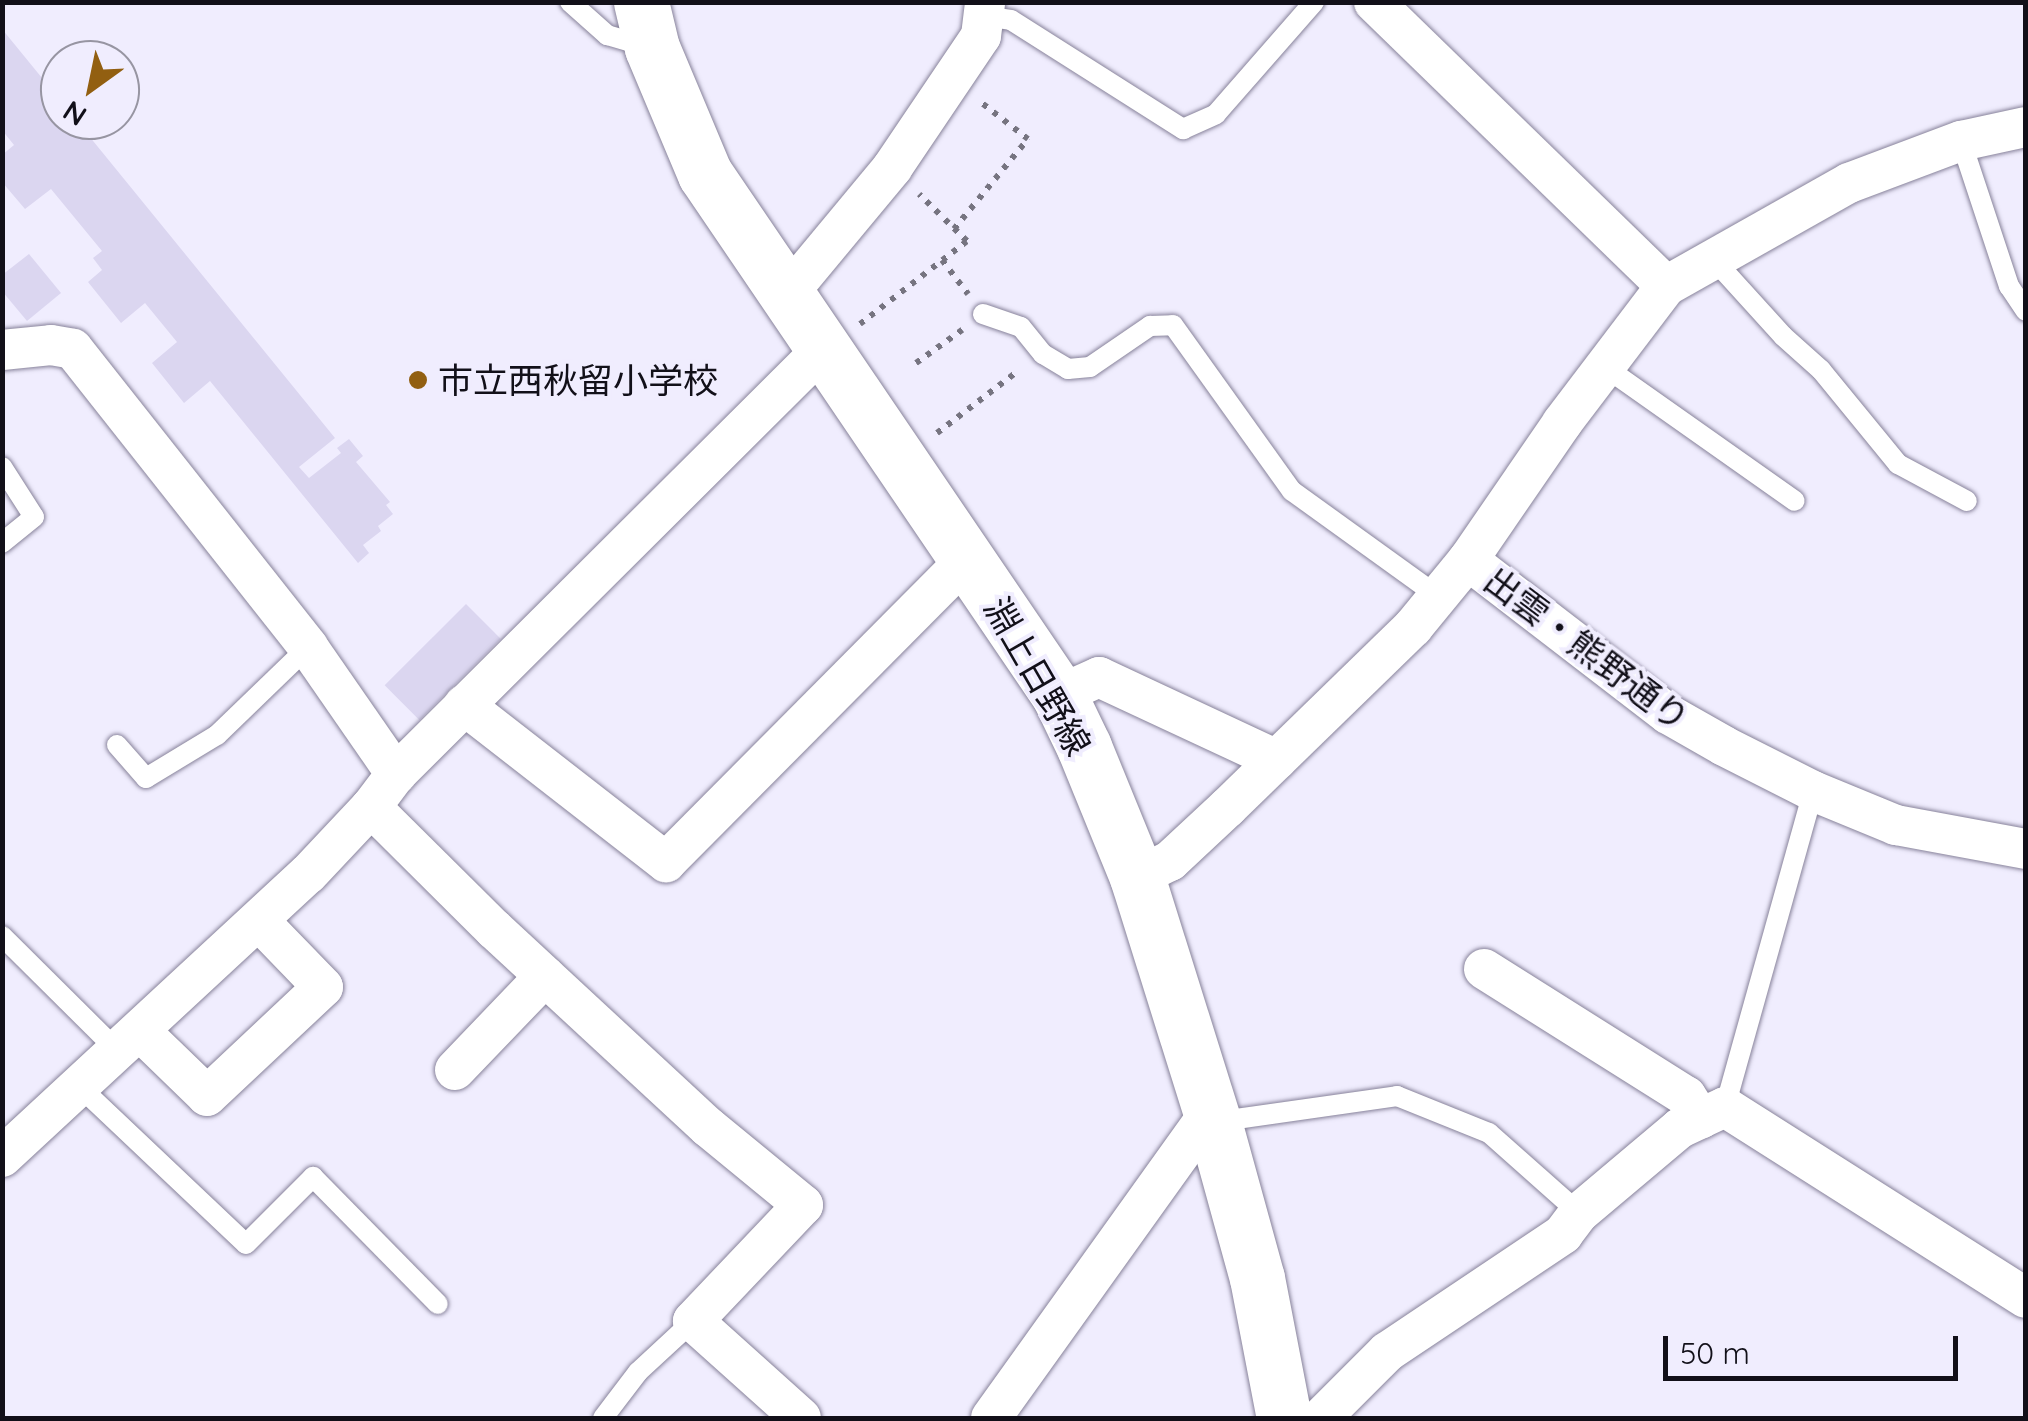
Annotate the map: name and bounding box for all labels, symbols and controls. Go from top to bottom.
north arrow [40,40,140,140]
text: N [56,94,93,134]
place label: 市立西秋留小学校 [438,359,718,401]
marker: 市立西秋留小学校 [407,369,429,391]
street label: 出雲・熊野通り [1477,559,1697,739]
street label: 淵上日野線 [976,590,1100,762]
scale bar [1668,1316,1963,1378]
text: 50 m [1680,1334,1750,1372]

